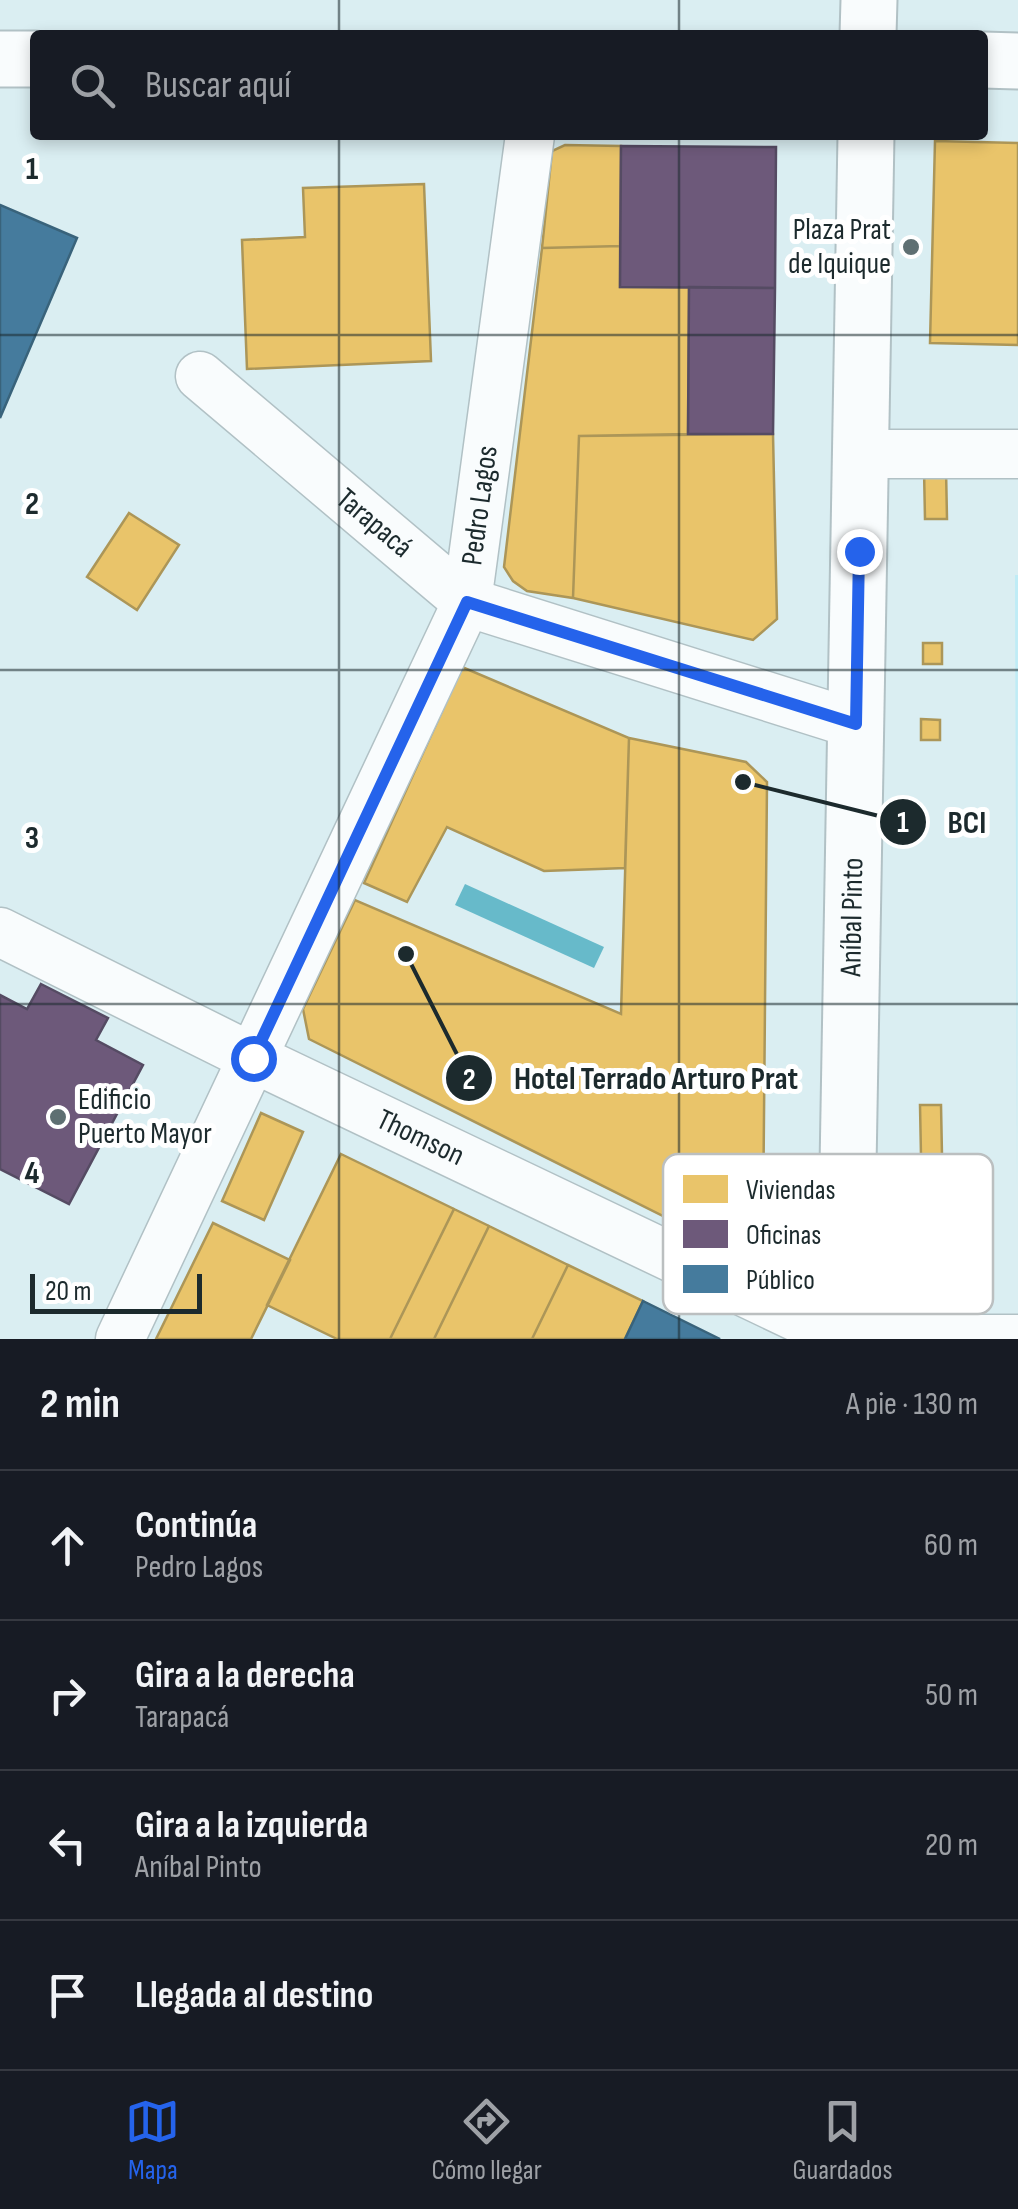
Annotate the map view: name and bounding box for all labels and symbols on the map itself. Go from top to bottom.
text: 1 [26,150,39,189]
place label: Plaza Prat de Iquique [788,212,891,282]
marker: Plaza Prat de Iquique [900,236,922,258]
street label: Pedro Lagos [454,443,506,568]
street label: Tarapacá [329,481,419,566]
text: 2 [25,485,39,524]
route end [837,529,883,575]
callout: BCI [878,791,1007,853]
text: BCI [948,804,986,843]
text: 1 [897,805,909,841]
text: 3 [25,819,39,858]
street label: Aníbal Pinto [833,857,871,978]
route start [231,1036,277,1082]
callout: Hotel Terrado Arturo Prat [444,1047,818,1109]
text: Hotel Terrado Arturo Prat [514,1060,798,1099]
text: 2 [462,1062,476,1098]
place label: Edificio Puerto Mayor [78,1082,212,1152]
street label: Thomson [371,1102,470,1174]
marker: Edificio Puerto Mayor [47,1106,69,1128]
text: 4 [25,1154,40,1193]
legend [663,1154,993,1314]
text: Viviendas [746,1174,836,1207]
text: Oficinas [746,1219,821,1252]
text: Público [746,1264,815,1297]
scale bar [30,1269,202,1314]

